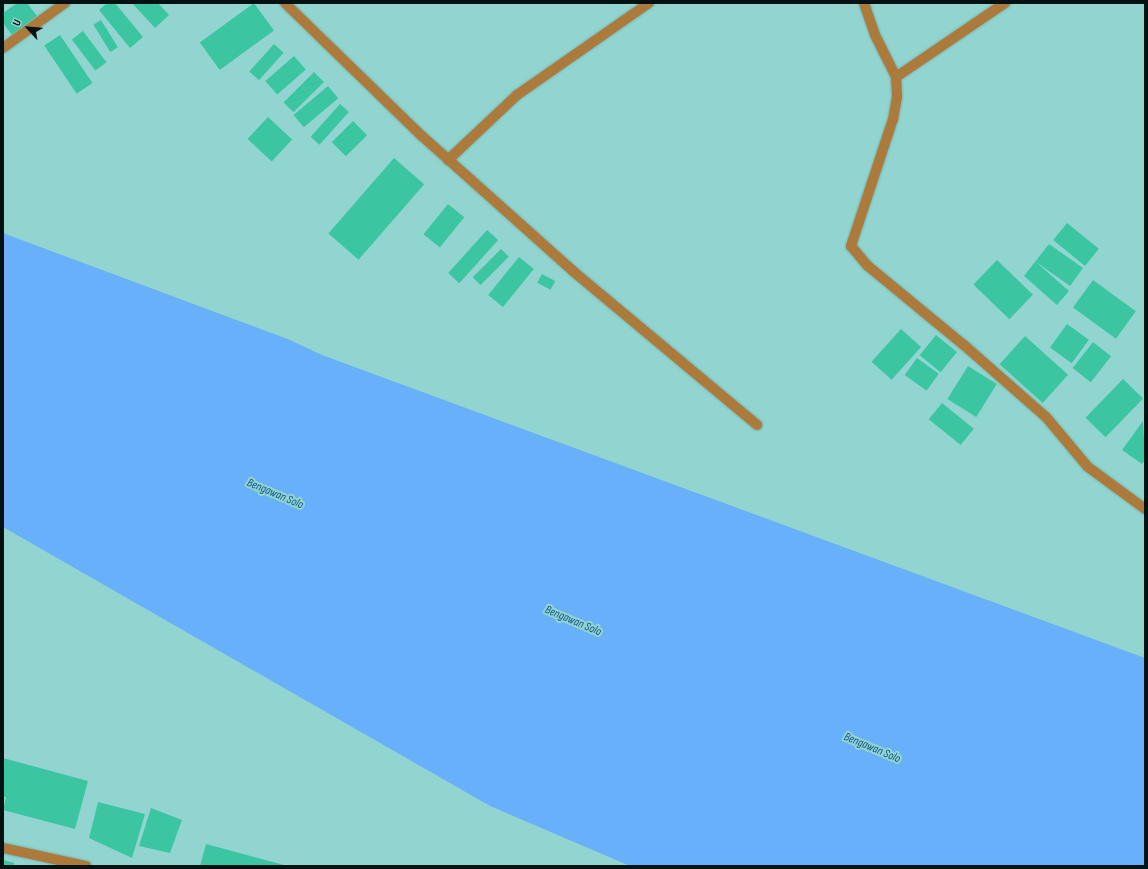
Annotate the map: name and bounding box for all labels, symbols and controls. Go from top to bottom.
north arrow [8,8,48,48]
text: U [10,17,24,28]
water label: Bengawan Solo [245,476,305,512]
water label: Bengawan Solo [543,603,603,639]
water label: Bengawan Solo [842,730,902,766]

